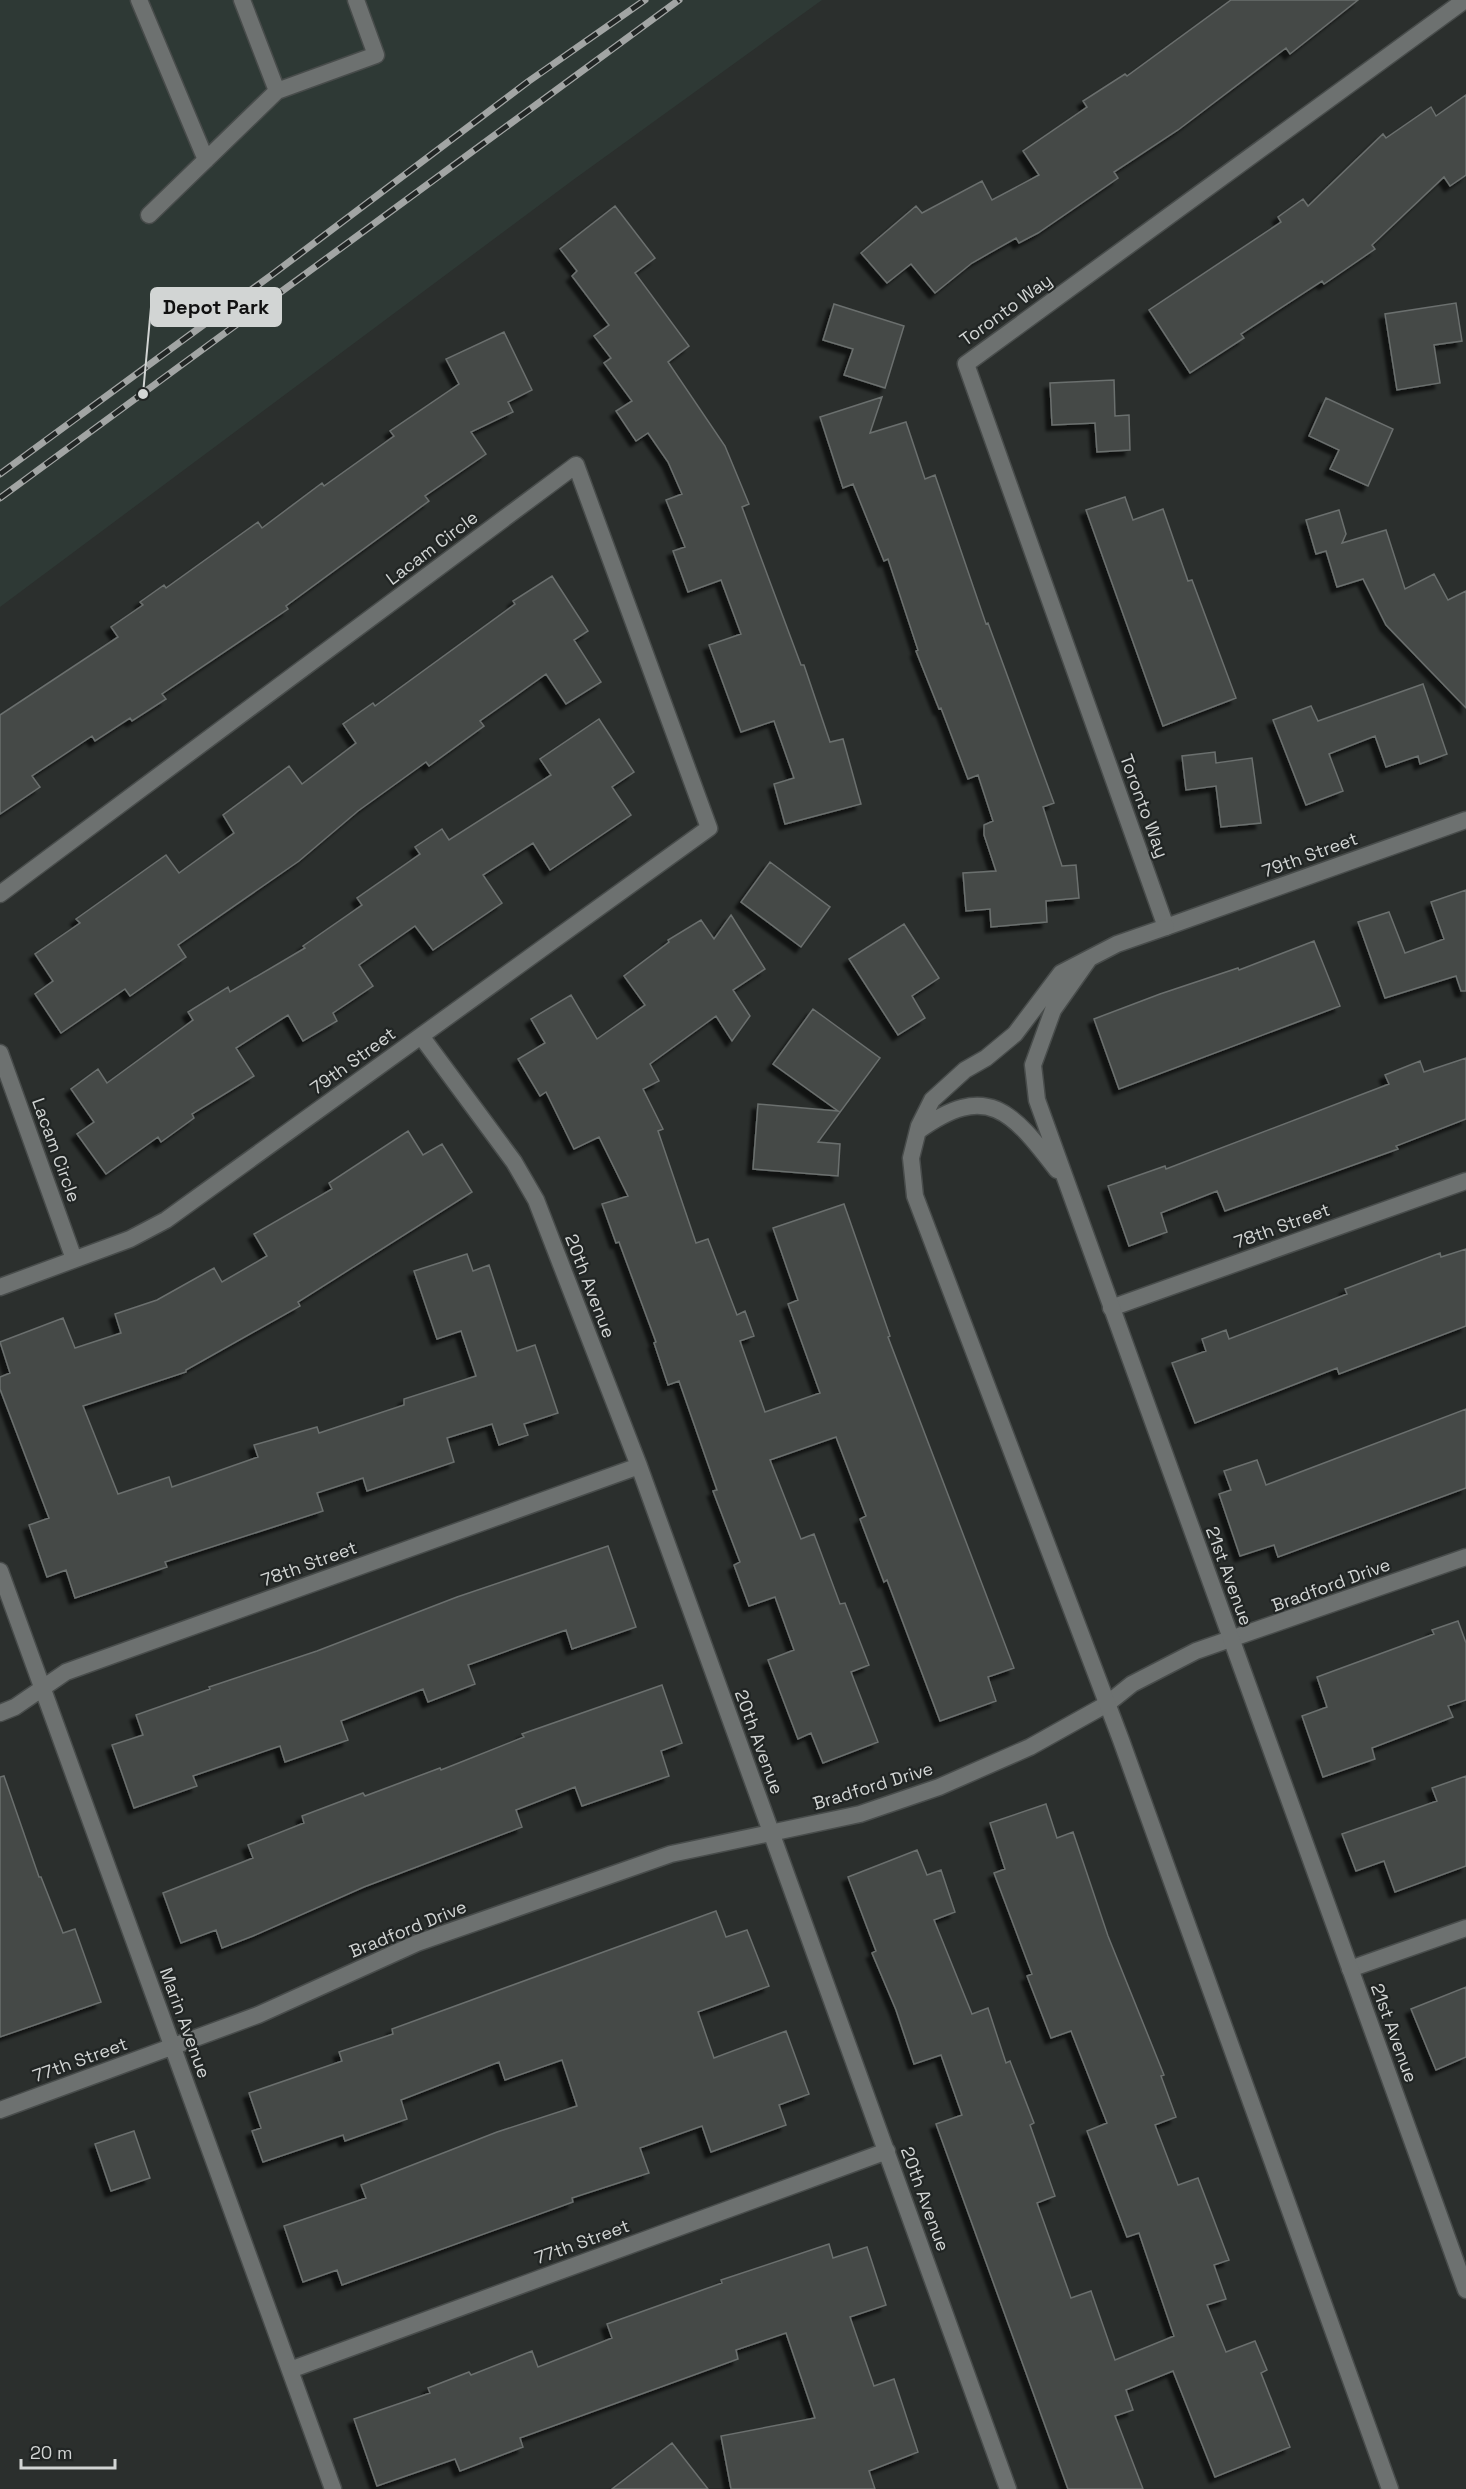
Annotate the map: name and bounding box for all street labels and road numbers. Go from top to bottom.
street label: Toronto Way [955,268,1056,351]
street label: Lacam Circle [381,505,482,590]
street label: Toronto Way [1115,751,1174,861]
street label: 79th Street [1259,827,1361,882]
street label: 79th Street [305,1022,400,1099]
street label: Lacam Circle [27,1094,86,1205]
street label: 78th Street [1231,1198,1333,1253]
street label: 20th Avenue [560,1231,621,1341]
street label: 21st Avenue [1201,1523,1258,1629]
street label: 78th Street [258,1536,360,1591]
street label: Bradford Drive [1268,1552,1393,1617]
street label: 20th Avenue [730,1686,789,1797]
street label: Bradford Drive [810,1756,936,1815]
street label: Bradford Drive [346,1895,470,1963]
street label: Marin Avenue [155,1964,216,2081]
street label: 21st Avenue [1366,1980,1423,2086]
street label: 77th Street [29,2032,130,2087]
street label: 20th Avenue [896,2143,955,2254]
street label: 77th Street [531,2214,632,2269]

